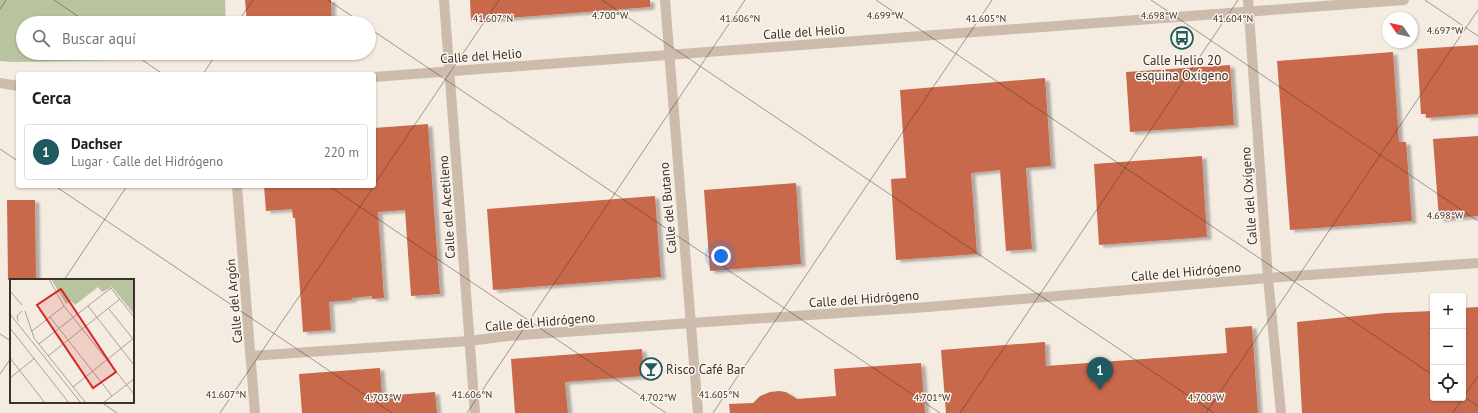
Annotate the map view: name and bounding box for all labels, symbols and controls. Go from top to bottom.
text: 4.700°W [592,9,629,22]
text: 4.699°W [867,9,904,22]
text: 4.698°W [1141,9,1178,22]
text: 41.607°N [473,12,513,25]
text: 41.606°N [720,12,760,25]
text: 41.605°N [966,12,1006,25]
text: 41.604°N [1213,12,1253,25]
north arrow [1382,12,1418,48]
search box [16,16,376,60]
street label: Calle del Helio [763,21,845,43]
text: 4.697°W [1427,24,1464,37]
bus stop icon: Calle Helio 20 esquina Oxígeno [1169,25,1195,51]
icon: search [30,27,52,49]
text: Buscar aquí [62,29,136,48]
street label: Calle del Helio [440,45,522,67]
place label: Calle Helio 20 esquina Oxígeno [1136,52,1228,84]
text: Cerca [32,87,71,109]
text: Dachser [71,134,122,153]
text: 1 [42,144,50,161]
text: 220 m [324,144,359,161]
street label: Calle del Oxígeno [1237,146,1261,246]
text: Lugar · Calle del Hidrógeno [71,153,223,170]
street label: Calle del Acetileno [435,155,459,259]
street label: Calle del Butano [656,162,680,254]
text: 4.698°W [1427,209,1464,222]
your location [711,246,731,266]
street label: Calle del Argón [222,258,246,344]
street label: Calle del Hidrógeno [1130,259,1242,285]
inset map [10,279,134,403]
street label: Calle del Hidrógeno [808,287,920,311]
map controls [1430,293,1466,401]
button: + [1430,293,1466,329]
street label: Calle del Hidrógeno [484,309,596,335]
button: − [1430,329,1466,365]
bar icon: Risco Café Bar [638,356,664,382]
pin: 1 [1087,357,1113,390]
place label: Risco Café Bar [666,361,745,378]
button: locate [1430,365,1466,401]
text: 41.607°N [206,388,246,401]
text: 41.606°N [452,388,492,401]
text: 41.605°N [699,388,739,401]
text: 4.703°W [365,391,402,404]
text: 4.702°W [640,391,677,404]
text: 4.701°W [914,391,951,404]
text: 4.700°W [1188,391,1225,404]

